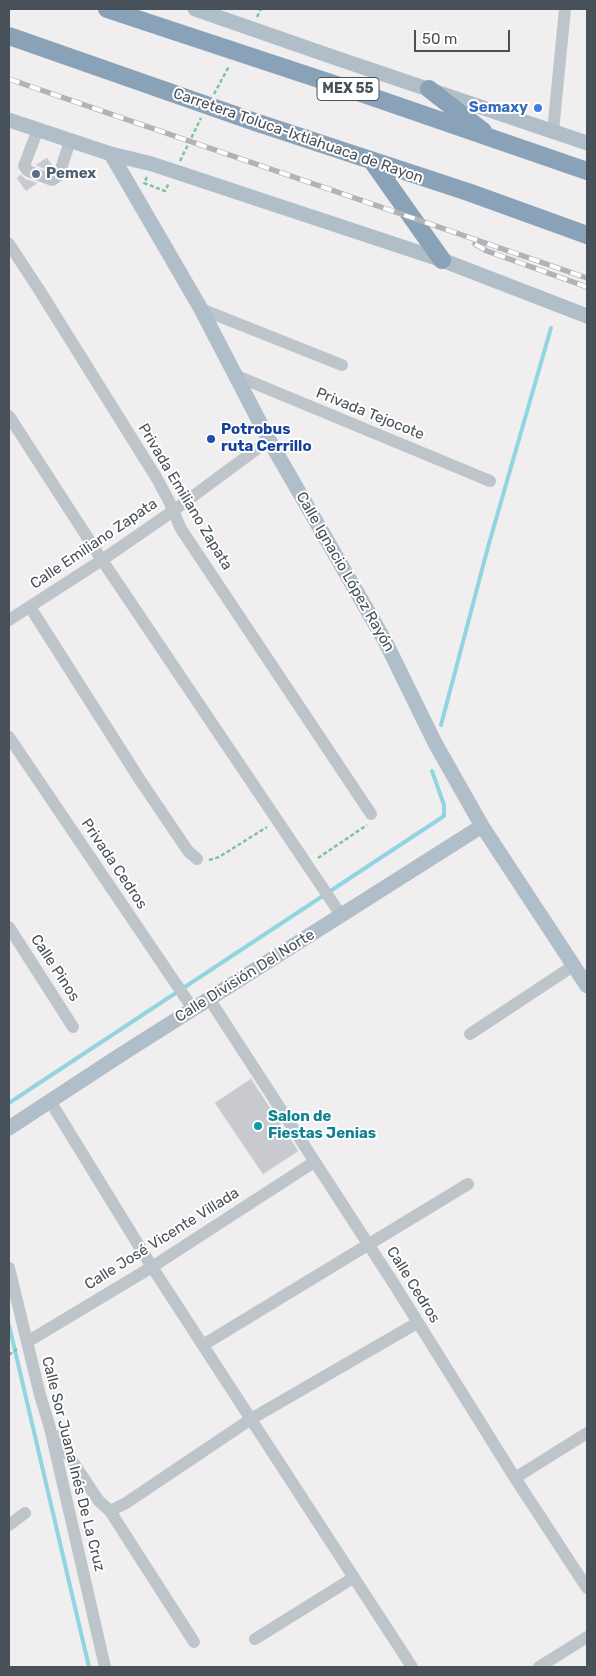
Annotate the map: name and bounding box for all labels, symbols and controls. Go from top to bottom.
scale bar [416,20,512,52]
text: 50 m [422,30,457,48]
road number: MEX 55 [317,78,379,100]
street label: Carretera Toluca-Ixtlahuaca de Rayon [171,85,425,187]
place label: Semaxy [469,99,528,117]
marker: Semaxy [532,102,544,114]
place label: Pemex [46,165,96,183]
marker: Pemex [30,168,42,180]
street label: Privada Tejocote [313,384,427,444]
street label: Privada Emiliano Zapata [134,420,236,574]
place label: Potrobus ruta Cerrillo [221,421,312,456]
marker: Potrobus ruta Cerrillo [205,433,217,445]
street label: Calle Ignacio López Rayón [292,489,398,655]
street label: Calle Emiliano Zapata [27,495,161,593]
street label: Privada Cedros [77,815,151,913]
street label: Calle División Del Norte [172,926,318,1026]
street label: Calle Pinos [27,931,83,1005]
place label: Salon de Fiestas Jenias [268,1108,376,1143]
marker: Salon de Fiestas Jenias [252,1120,264,1132]
street label: Calle José Vicente Villada [81,1184,243,1294]
street label: Calle Cedros [382,1243,444,1327]
street label: Calle Sor Juana Inés De La Cruz [38,1355,108,1573]

